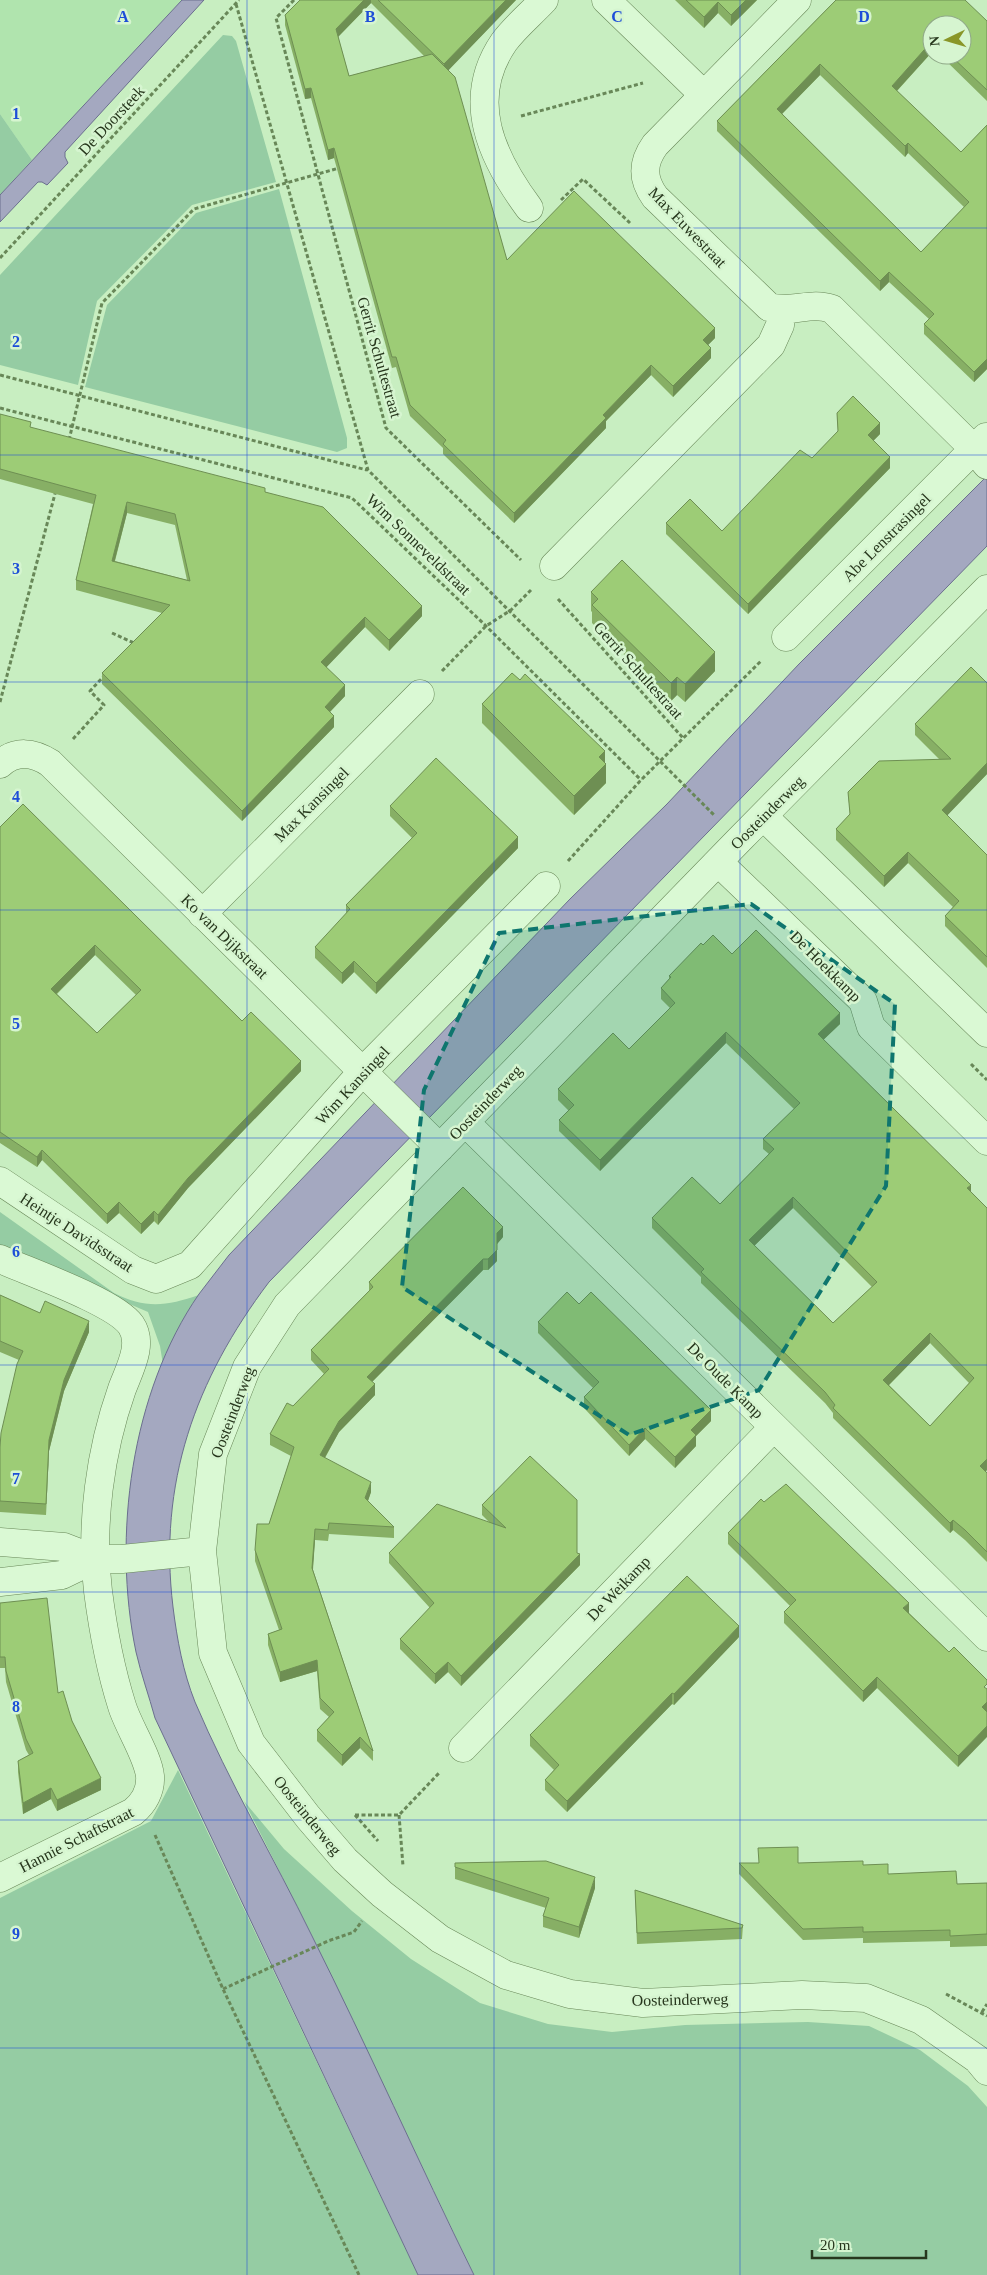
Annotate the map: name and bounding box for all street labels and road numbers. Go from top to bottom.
street label: De Doorsteek [75,82,148,158]
street label: Max Euwestraat [645,184,730,271]
street label: Gerrit Schultestraat [354,295,405,420]
street label: Wim Sonneveldstraat [363,490,474,599]
street label: Abe Lenstrasingel [839,490,935,585]
street label: Gerrit Schultestraat [591,618,687,723]
street label: Max Kansingel [271,763,353,846]
street label: Oosteinderweg [727,772,808,853]
street label: Ko van Dijkstraat [177,891,272,983]
street label: De Hoekkamp [786,928,864,1006]
street label: Wim Kansingel [312,1042,394,1128]
street label: Oosteinderweg [446,1062,526,1144]
street label: Heintje Davidsstraat [17,1190,137,1276]
street label: De Oude Kamp [683,1339,767,1423]
street label: Oosteinderweg [207,1364,259,1461]
street label: De Weikamp [583,1552,654,1625]
street label: Oosteinderweg [270,1772,345,1859]
street label: Hannie Schaftstraat [16,1803,137,1876]
street label: Oosteinderweg [631,1990,729,2010]

